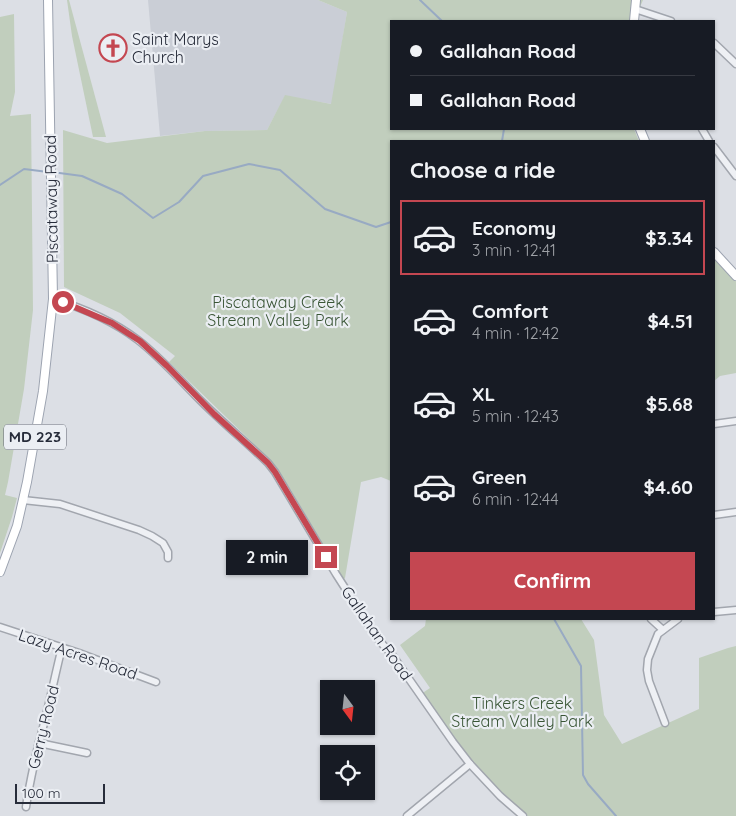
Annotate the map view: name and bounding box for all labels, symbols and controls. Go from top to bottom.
place label: Saint Marys Church [132,29,219,67]
church icon: Saint Marys Church [98,33,128,63]
text: Gallahan Road [440,39,576,63]
text: Gallahan Road [440,88,576,112]
street label: Piscataway Road [40,135,62,263]
text: Choose a ride [410,156,555,184]
icon: car [412,215,457,260]
text: Economy [472,216,556,240]
text: $3.34 [645,226,693,250]
text: 3 min · 12:41 [472,240,556,260]
route start [52,291,74,313]
park label: Piscataway Creek Stream Valley Park [207,292,349,330]
icon: car [412,298,457,343]
text: Comfort [472,299,549,323]
text: $4.51 [647,309,693,333]
text: 4 min · 12:42 [472,323,559,343]
icon: car [412,381,457,426]
text: XL [472,382,495,406]
text: $5.68 [646,392,693,416]
text: 5 min · 12:43 [472,406,559,426]
road number: MD 223 [4,424,66,450]
icon: car [412,464,457,509]
text: Green [472,465,527,489]
text: $4.60 [644,475,693,499]
text: 6 min · 12:44 [472,489,559,509]
callout: 2 min [226,540,308,574]
route end [315,546,337,568]
text: 2 min [246,547,288,567]
button: Confirm [410,552,695,610]
street label: Gallahan Road [337,582,417,684]
street label: Lazy Acres Road [16,624,140,684]
north arrow [320,680,375,735]
map controls [320,680,375,800]
street label: Gerry Road [23,683,63,771]
park label: Tinkers Creek Stream Valley Park [451,693,593,731]
button: locate [320,745,375,800]
scale bar [15,781,105,804]
text: 100 m [22,784,60,802]

